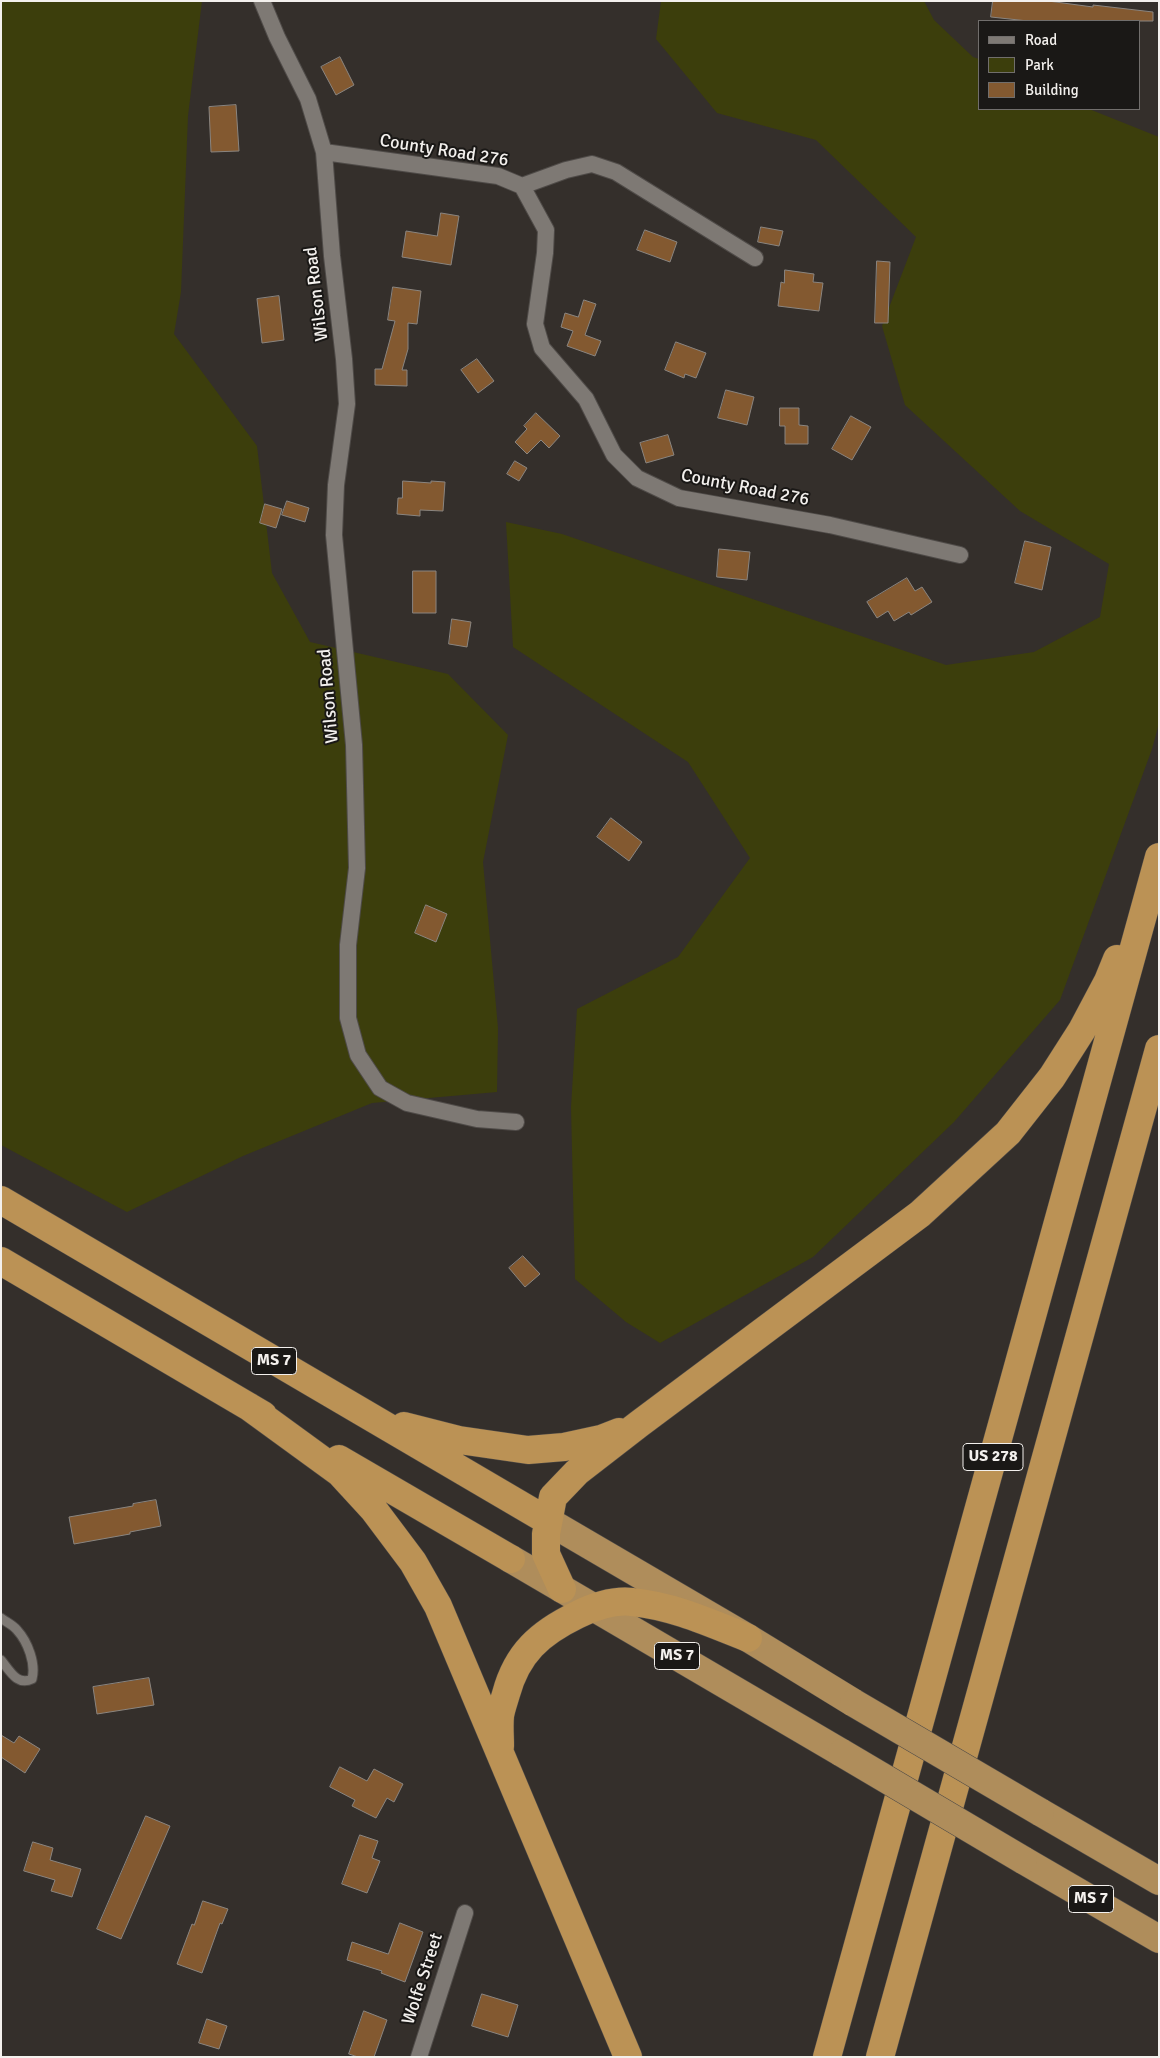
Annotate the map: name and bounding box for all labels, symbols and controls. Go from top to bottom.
legend [978,20,1140,110]
text: Road [1025,31,1057,49]
text: Park [1025,56,1054,74]
text: Building [1025,81,1079,99]
street label: County Road 276 [378,130,510,172]
street label: Wilson Road [300,246,334,342]
street label: County Road 276 [679,465,811,511]
street label: Wilson Road [314,648,344,744]
road number: MS 7 [252,1348,296,1374]
road number: US 278 [963,1444,1023,1470]
road number: MS 7 [654,1642,700,1670]
road number: MS 7 [1068,1886,1114,1912]
street label: Wolfe Street [398,1931,448,2027]

